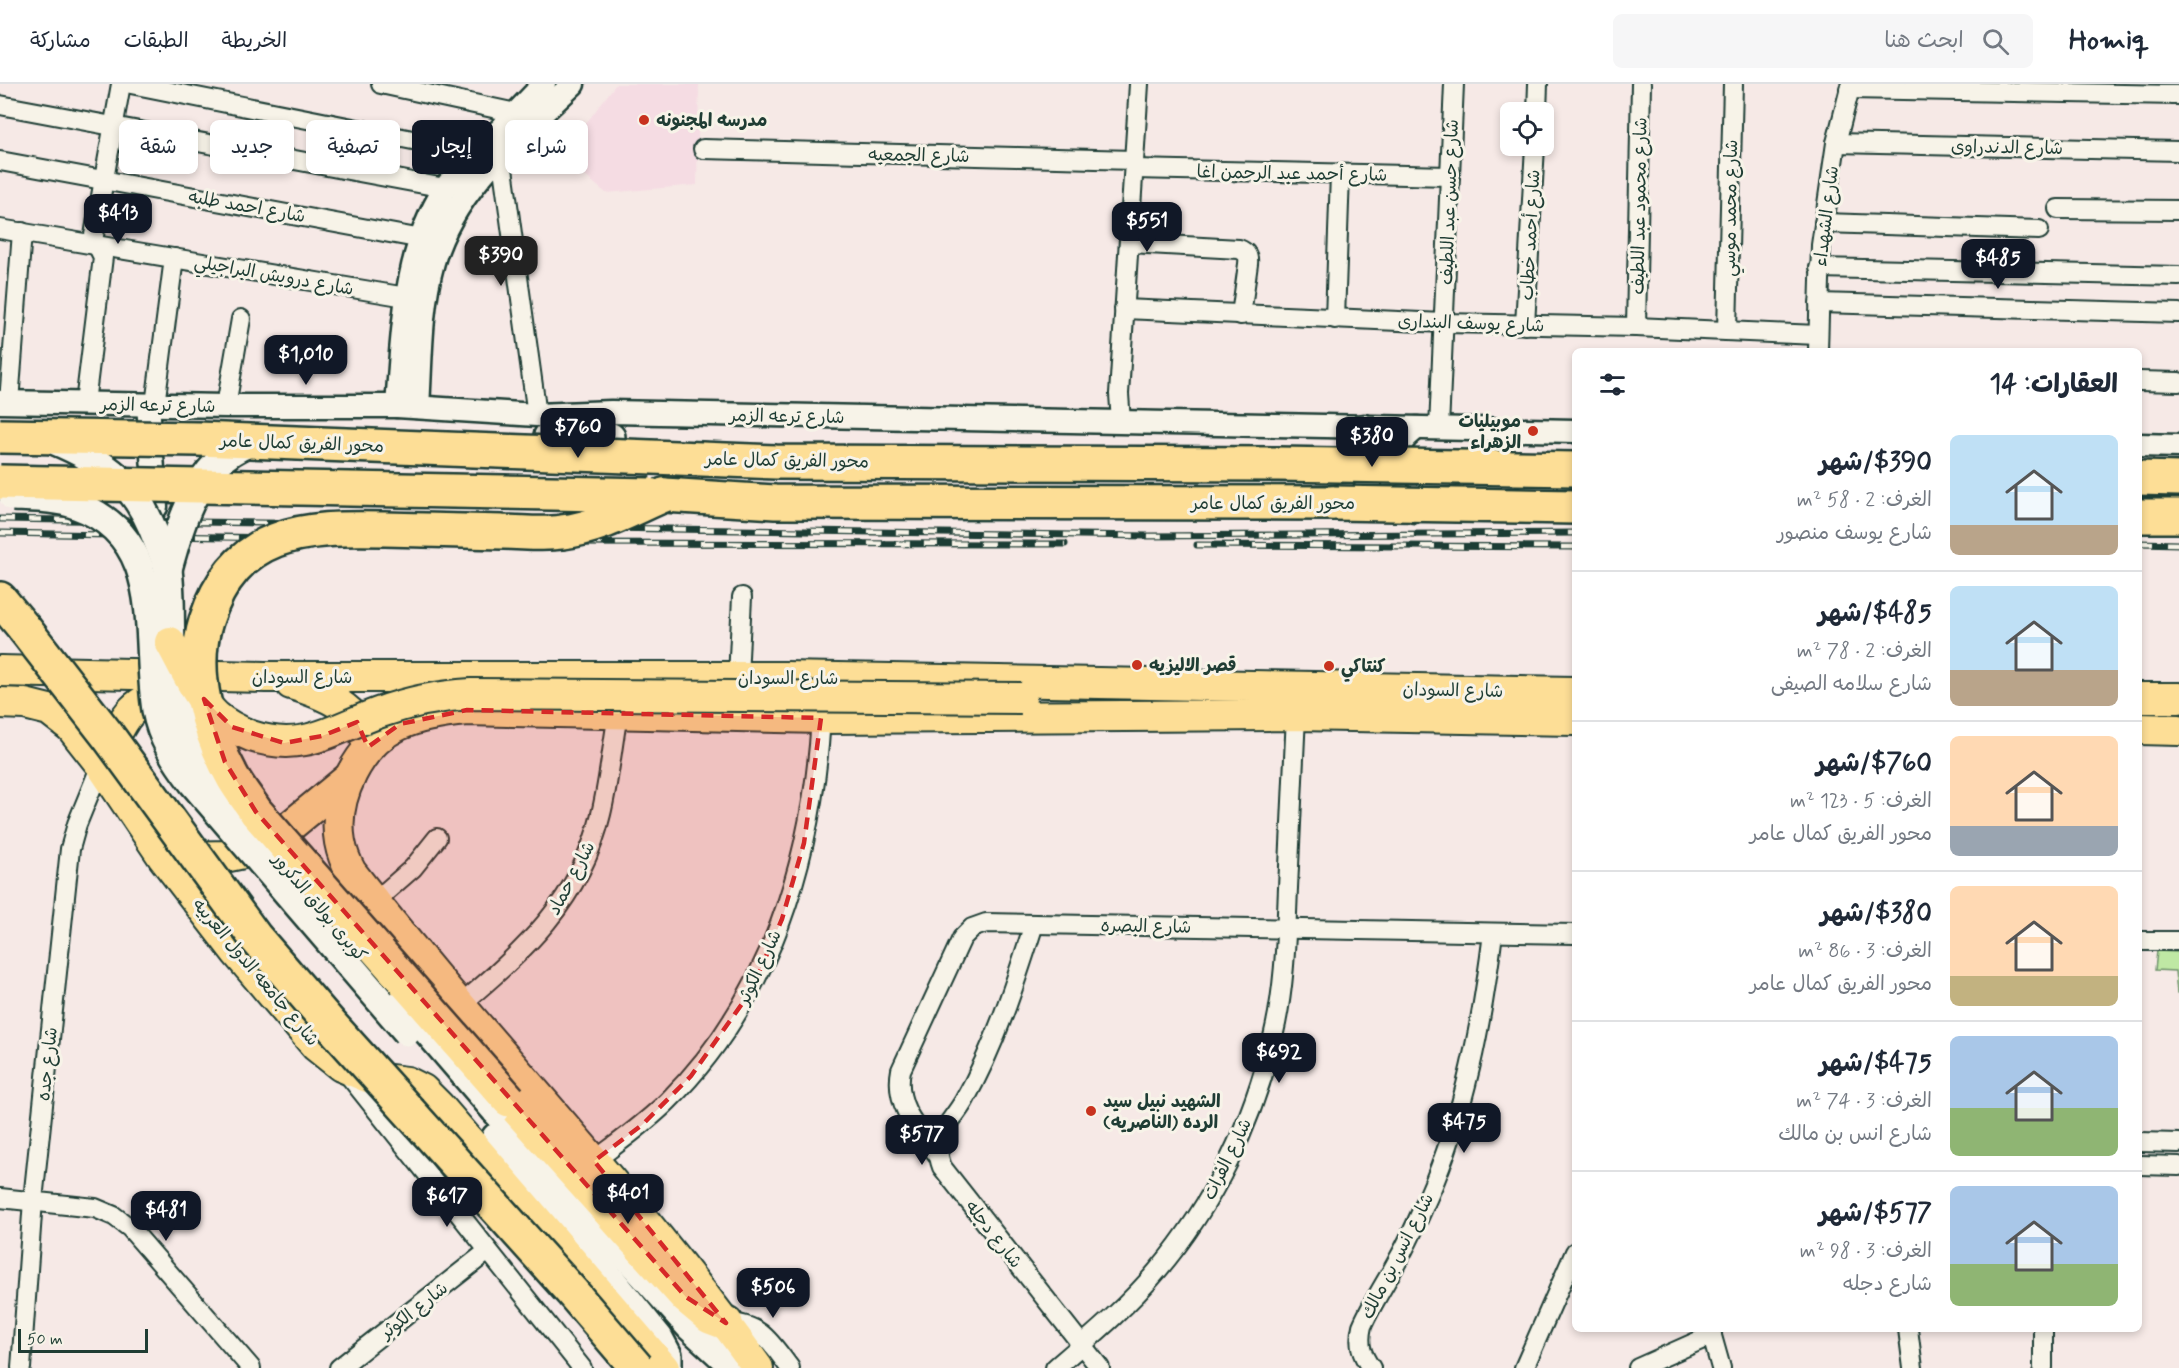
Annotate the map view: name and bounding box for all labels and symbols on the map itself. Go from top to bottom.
place label: مدرسه المجنونه [656,109,767,133]
marker: مدرسه المجنونه [637,113,651,127]
street label: شارع محمود عبد اللطيف [1626,117,1654,295]
street label: شارع حسن عبد اللطيف [1435,119,1465,285]
street label: شارع الدندراوى [1951,135,2063,161]
street label: شارع محمد موسي [1718,139,1747,277]
street label: شارع الجمعيه [868,143,970,169]
street label: شارع أحمد عبد الرحمن اغا [1196,160,1388,188]
street label: شارع الشهداء [1809,164,1845,268]
street label: شارع أحمد خطاب [1516,169,1546,301]
street label: شارع احمد طلبه [186,185,307,229]
pin: $413 [82,194,154,245]
pin: $551 [1111,202,1183,253]
pin: $390 [465,236,537,287]
pin: $485 [1962,239,2034,290]
street label: شارع درويش البراجيلي [192,250,355,305]
street label: شارع يوسف البندارى [1397,309,1545,339]
pin: $1,010 [257,335,355,386]
street label: شارع ترعه الزمر [98,393,216,419]
street label: شارع ترعه الزمر [727,404,845,430]
pin: $760 [542,408,614,459]
place label: موبيليات الزهراء [1458,410,1521,455]
pin: $380 [1336,417,1408,468]
marker: موبيليات الزهراء [1526,424,1540,438]
street label: محور الفريق كمال عامر [218,429,384,459]
street label: محور الفريق كمال عامر [703,448,869,474]
street label: محور الفريق كمال عامر [1189,492,1355,516]
place label: قصر الاليزيه [1149,654,1236,678]
place label: كنتاكي [1341,655,1385,682]
marker: قصر الاليزيه [1130,658,1144,672]
marker: كنتاكي [1322,659,1336,673]
street label: شارع السودان [252,666,352,690]
street label: شارع السودان [738,667,838,691]
street label: شارع السودان [1402,678,1504,704]
street label: شارع حماد [542,837,601,920]
street label: كوبرى بولاق الدكرور [265,847,372,967]
street label: شارع جامعه الدول العربيه [186,894,324,1051]
street label: شارع البصره [1100,914,1192,940]
street label: شارع الكوثر [731,926,788,1010]
street label: شارع جده [32,1026,64,1102]
pin: $692 [1243,1033,1315,1084]
place label: الشهيد نبيل سيد الرده (الناصريه) [1103,1090,1221,1135]
pin: $475 [1428,1103,1500,1154]
marker: الشهيد نبيل سيد الرده (الناصريه) [1084,1104,1098,1118]
pin: $577 [886,1115,958,1166]
street label: شارع الفرات [1198,1115,1258,1204]
pin: $401 [592,1174,664,1225]
pin: $617 [411,1177,483,1228]
street label: شارع انس بن مالك [1356,1189,1440,1324]
pin: $481 [130,1191,202,1242]
street label: شارع دجله [959,1196,1027,1274]
pin: $506 [737,1268,809,1319]
street label: شارع الكوثر [374,1277,453,1346]
scale bar [18,1326,148,1354]

